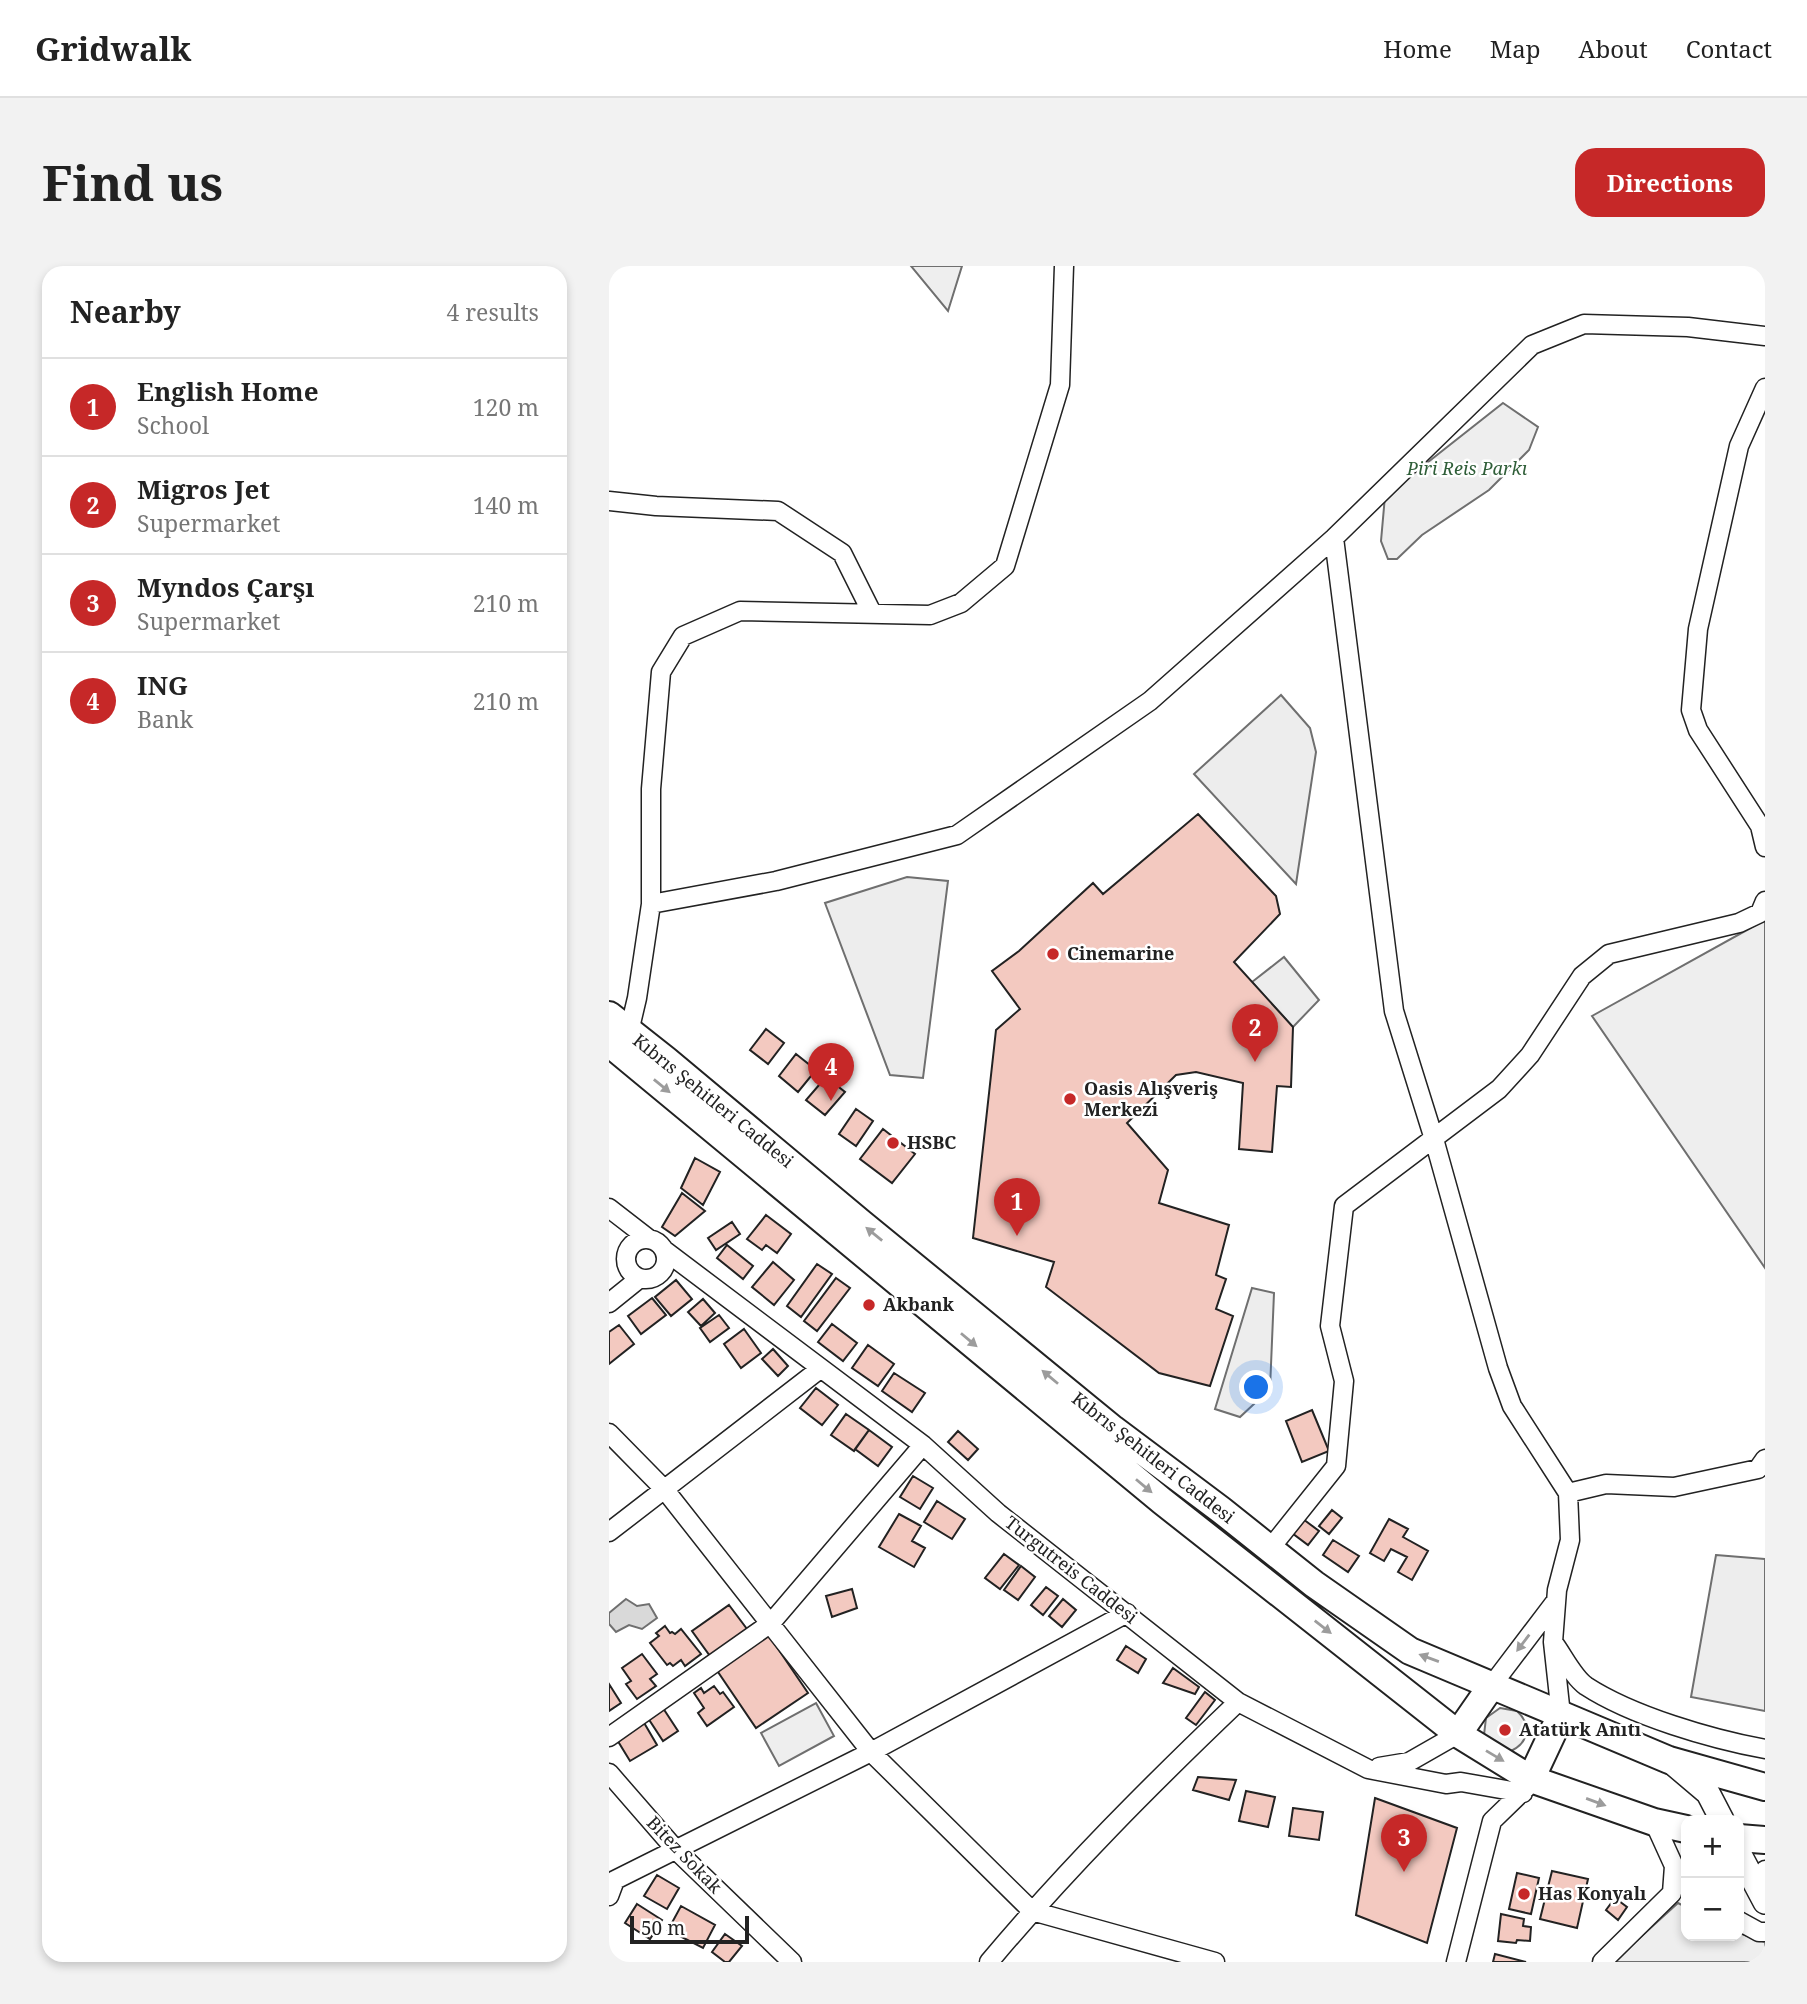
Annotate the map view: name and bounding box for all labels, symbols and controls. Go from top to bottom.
text: Gridwalk [35,26,191,71]
text: Home [1383,32,1452,65]
text: Map [1490,32,1541,65]
text: About [1579,32,1648,65]
text: Contact [1686,32,1772,65]
button: Directions [1575,148,1765,217]
text: Find us [42,149,223,215]
text: Nearby [70,291,181,332]
text: 4 results [446,296,539,328]
text: English Home [137,373,319,409]
text: 1 [87,391,100,423]
text: 120 m [473,391,539,423]
text: School [137,409,209,441]
park label: Piri Reis Parkı [1406,456,1528,480]
text: Migros Jet [137,471,270,507]
text: 2 [87,489,100,521]
text: 140 m [473,489,539,521]
text: Supermarket [137,507,280,539]
text: Myndos Çarşı [137,569,315,605]
text: 3 [87,587,100,619]
text: 210 m [473,587,539,619]
text: Supermarket [137,605,280,637]
text: ING [137,667,188,703]
text: 4 [87,685,100,717]
text: 210 m [473,685,539,717]
text: Bank [137,703,193,735]
place label: Cinemarine [1067,941,1174,965]
marker: Cinemarine [1045,946,1061,962]
pin: 2 [1232,1004,1278,1062]
street label: Kıbrıs Şehitleri Caddesi [628,1028,799,1173]
pin: 4 [808,1043,854,1101]
place label: Oasis Alışveriş Merkezi [1084,1076,1218,1121]
one-way arrow [653,1078,670,1093]
marker: Oasis Alışveriş Merkezi [1062,1091,1078,1107]
place label: HSBC [907,1130,956,1154]
marker: HSBC [885,1135,901,1151]
pin: 1 [994,1178,1040,1236]
one-way arrow [865,1227,883,1241]
place label: Akbank [883,1292,955,1316]
marker: Akbank [861,1297,877,1313]
one-way arrow [960,1333,978,1348]
one-way arrow [1042,1370,1060,1385]
your location [1239,1370,1273,1404]
street label: Kıbrıs Şehitleri Caddesi [1067,1386,1240,1528]
one-way arrow [1135,1478,1153,1494]
street label: Turgutreis Caddesi [1000,1510,1143,1629]
one-way arrow [1314,1619,1332,1633]
one-way arrow [1516,1634,1531,1652]
one-way arrow [1419,1652,1440,1663]
place label: Atatürk Anıtı [1519,1717,1642,1741]
marker: Atatürk Anıtı [1497,1722,1513,1738]
one-way arrow [1485,1750,1504,1763]
one-way arrow [1585,1796,1606,1807]
street label: Bitez Sokak [642,1810,728,1898]
pin: 3 [1381,1814,1427,1872]
map controls [1681,1815,1744,1941]
button: + [1681,1815,1744,1878]
button: − [1681,1878,1744,1941]
place label: Has Konyalı [1538,1881,1647,1905]
marker: Has Konyalı [1516,1886,1532,1902]
scale bar [630,1913,749,1945]
text: 50 m [641,1915,685,1941]

